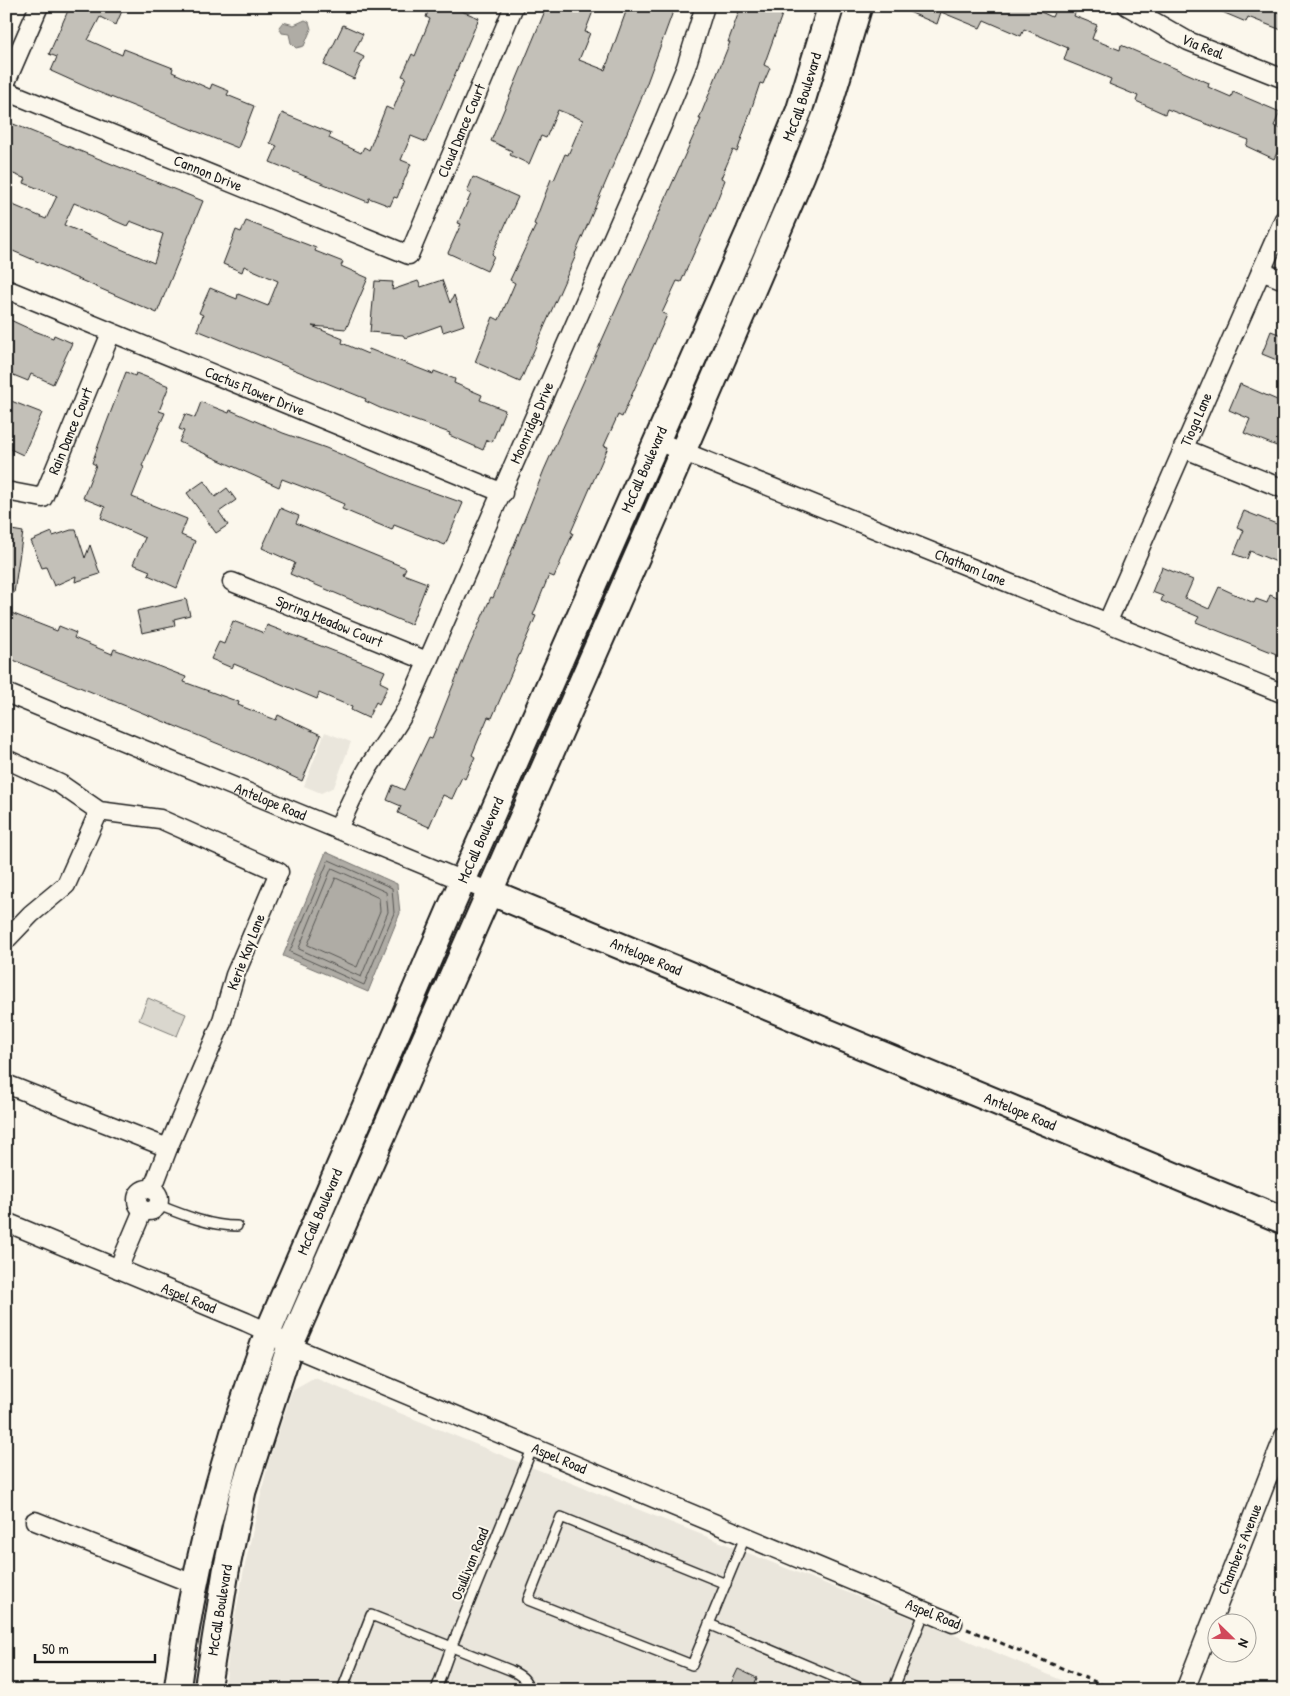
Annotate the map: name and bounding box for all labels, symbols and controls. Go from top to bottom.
street label: Via Real [1178,28,1227,64]
street label: McCall Boulevard [777,50,826,144]
street label: Cloud Dance Court [432,80,490,181]
street label: Cannon Drive [171,149,246,196]
street label: Cactus Flower Drive [202,361,308,421]
street label: Moonridge Drive [504,378,559,467]
street label: Rain Dance Court [43,383,98,478]
street label: Tioga Lane [1175,389,1217,449]
street label: McCall Boulevard [615,423,672,516]
street label: Chatham Lane [932,543,1010,591]
street label: Spring Meadow Court [273,590,387,652]
street label: Antelope Road [232,777,310,825]
street label: McCall Boulevard [452,793,508,886]
street label: Kerie Kay Lane [221,911,270,993]
street label: Antelope Road [607,932,685,980]
street label: Antelope Road [981,1087,1060,1136]
street label: McCall Boulevard [291,1165,347,1258]
street label: Aspel Road [158,1277,220,1319]
street label: Aspel Road [529,1437,590,1479]
street label: Chambers Avenue [1212,1501,1267,1598]
street label: Osullivan Road [445,1524,494,1603]
street label: McCall Boulevard [202,1562,237,1657]
street label: Aspel Road [903,1593,964,1634]
north arrow [1208,1614,1258,1664]
scale bar [35,1631,155,1663]
text: N [1234,1636,1255,1651]
text: 50 m [42,1638,69,1659]

